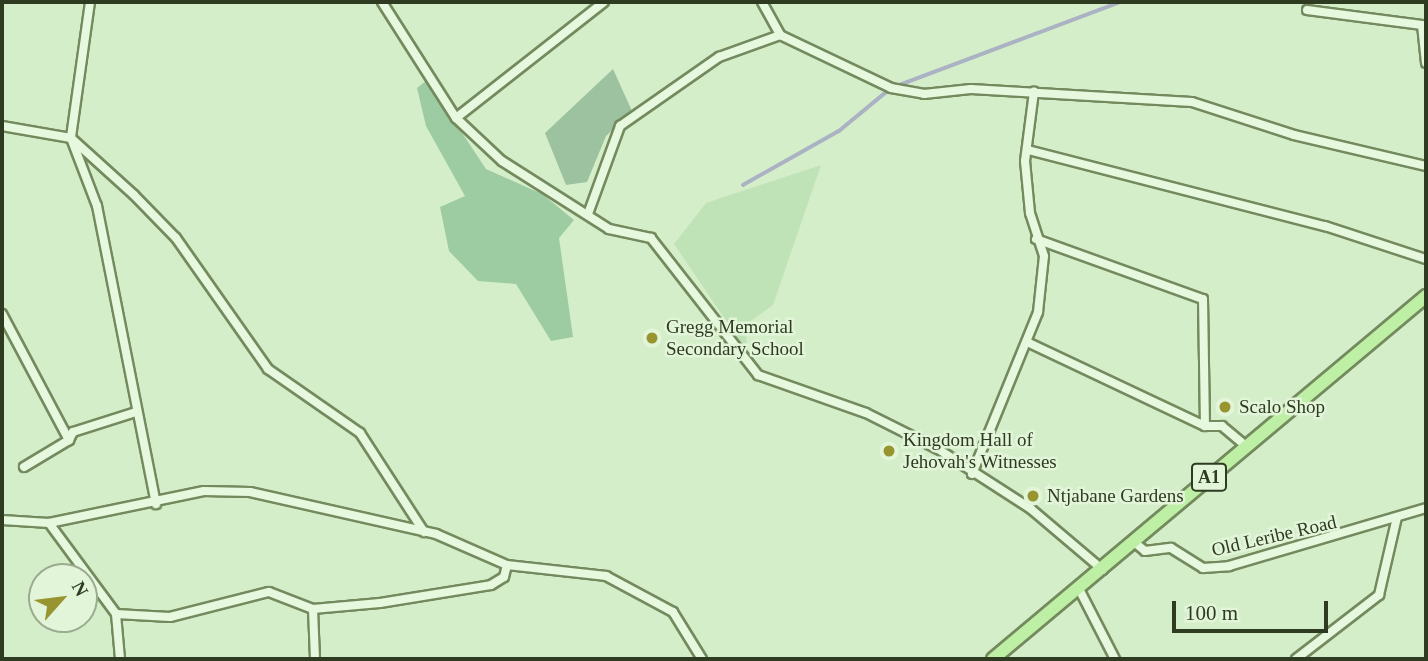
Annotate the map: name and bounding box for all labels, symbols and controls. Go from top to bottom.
place label: Gregg Memorial Secondary School [666,316,804,360]
marker: Gregg Memorial Secondary School [644,330,660,346]
place label: Scalo Shop [1239,396,1325,418]
marker: Scalo Shop [1217,399,1233,415]
place label: Kingdom Hall of Jehovah's Witnesses [903,429,1057,473]
marker: Kingdom Hall of Jehovah's Witnesses [881,443,897,459]
road number: A1 [1190,462,1228,491]
place label: Ntjabane Gardens [1047,485,1184,507]
marker: Ntjabane Gardens [1025,488,1041,504]
street label: Old Leribe Road [1209,511,1339,561]
north arrow [28,563,98,633]
text: N [68,578,93,600]
scale bar [1176,588,1332,632]
text: 100 m [1185,601,1238,625]

